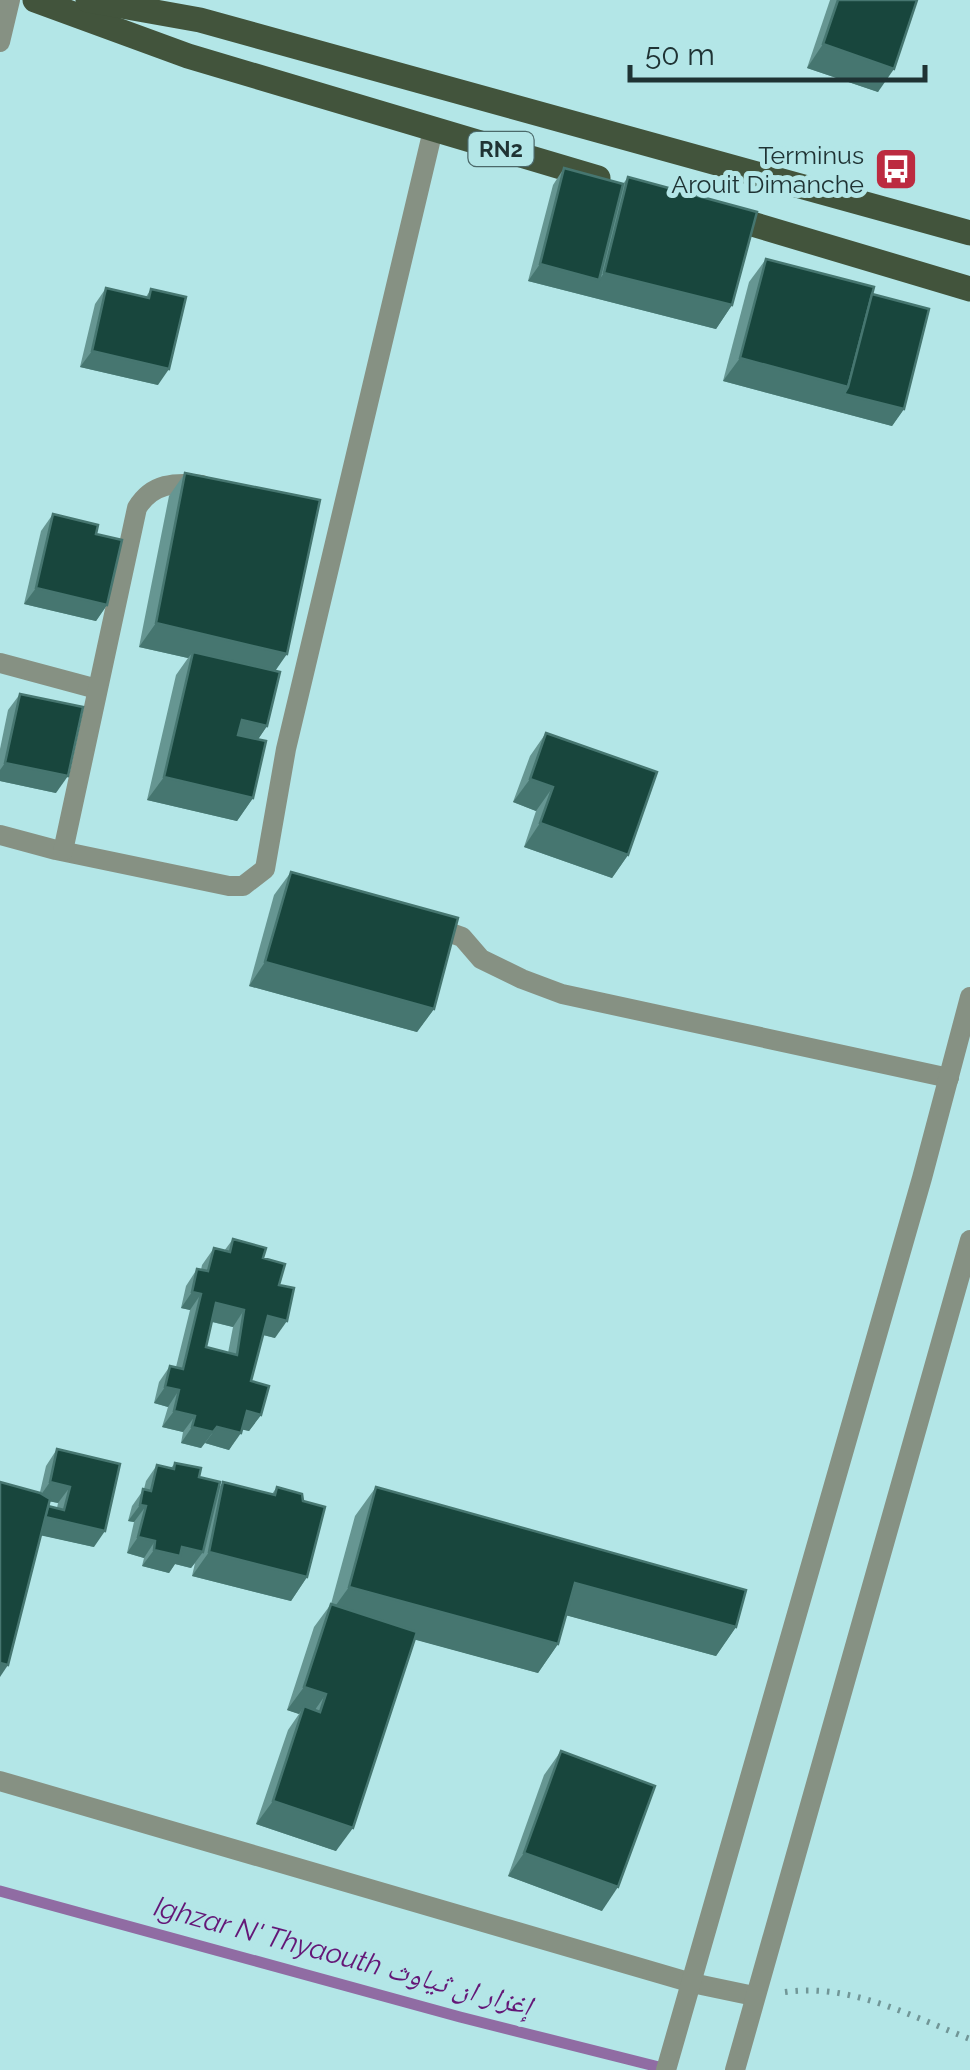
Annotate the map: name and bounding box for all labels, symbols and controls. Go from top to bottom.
scale bar [630,20,925,82]
text: 50 m [645,37,715,72]
road number: RN2 [468,132,534,166]
place label: Terminus Arouit Dimanche [671,140,864,199]
bus stop icon: Terminus Arouit Dimanche [873,146,919,192]
water label: Ighzar N' Thyaouth إغزار ان ثياوث [150,1890,538,2024]

